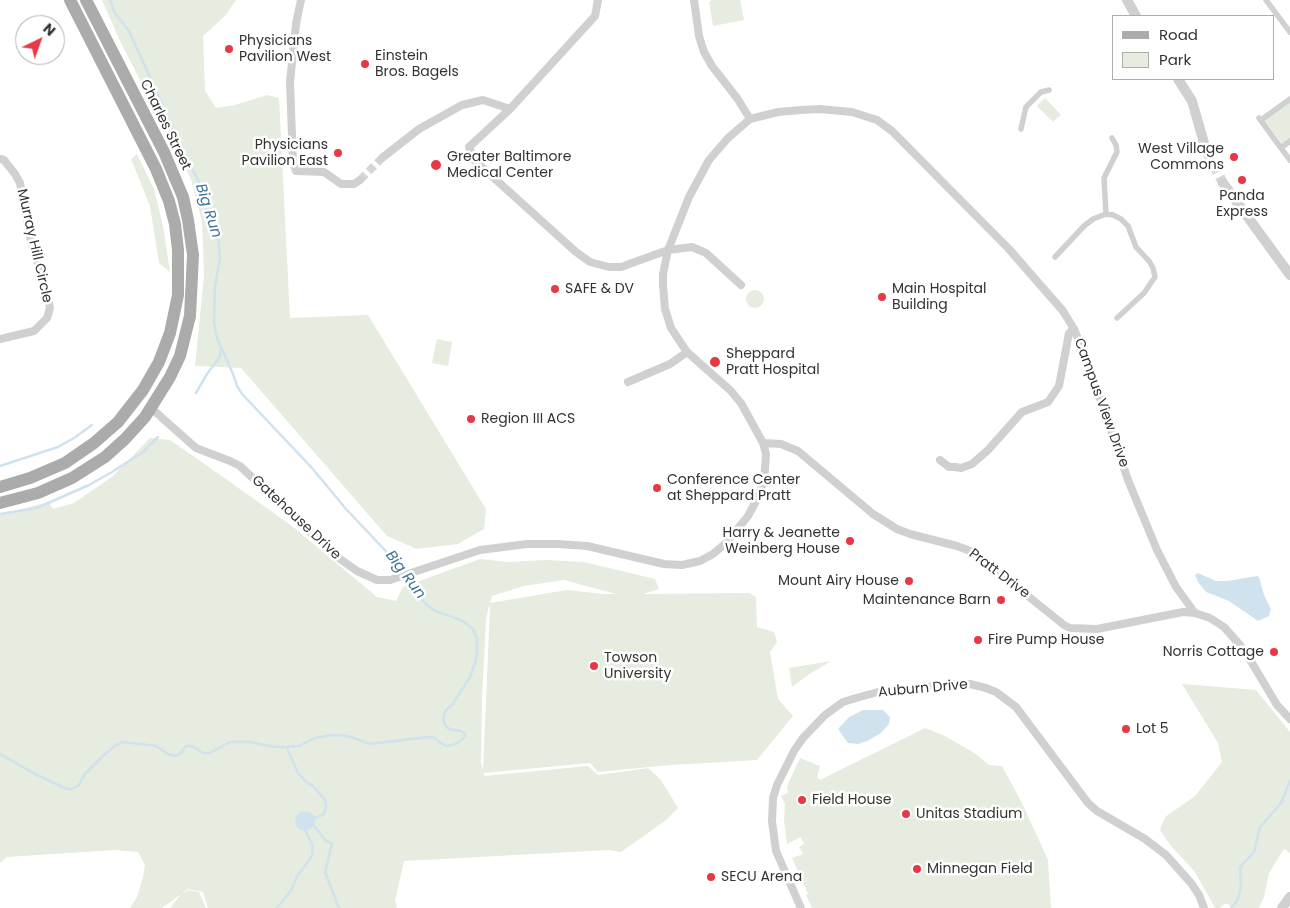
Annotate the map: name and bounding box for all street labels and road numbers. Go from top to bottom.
street label: Charles Street [136,77,194,173]
street label: Murray Hill Circle [13,187,55,305]
street label: Campus View Drive [1070,336,1132,470]
street label: Gatehouse Drive [248,472,344,564]
street label: Pratt Drive [965,546,1033,602]
street label: Auburn Drive [878,677,968,701]

